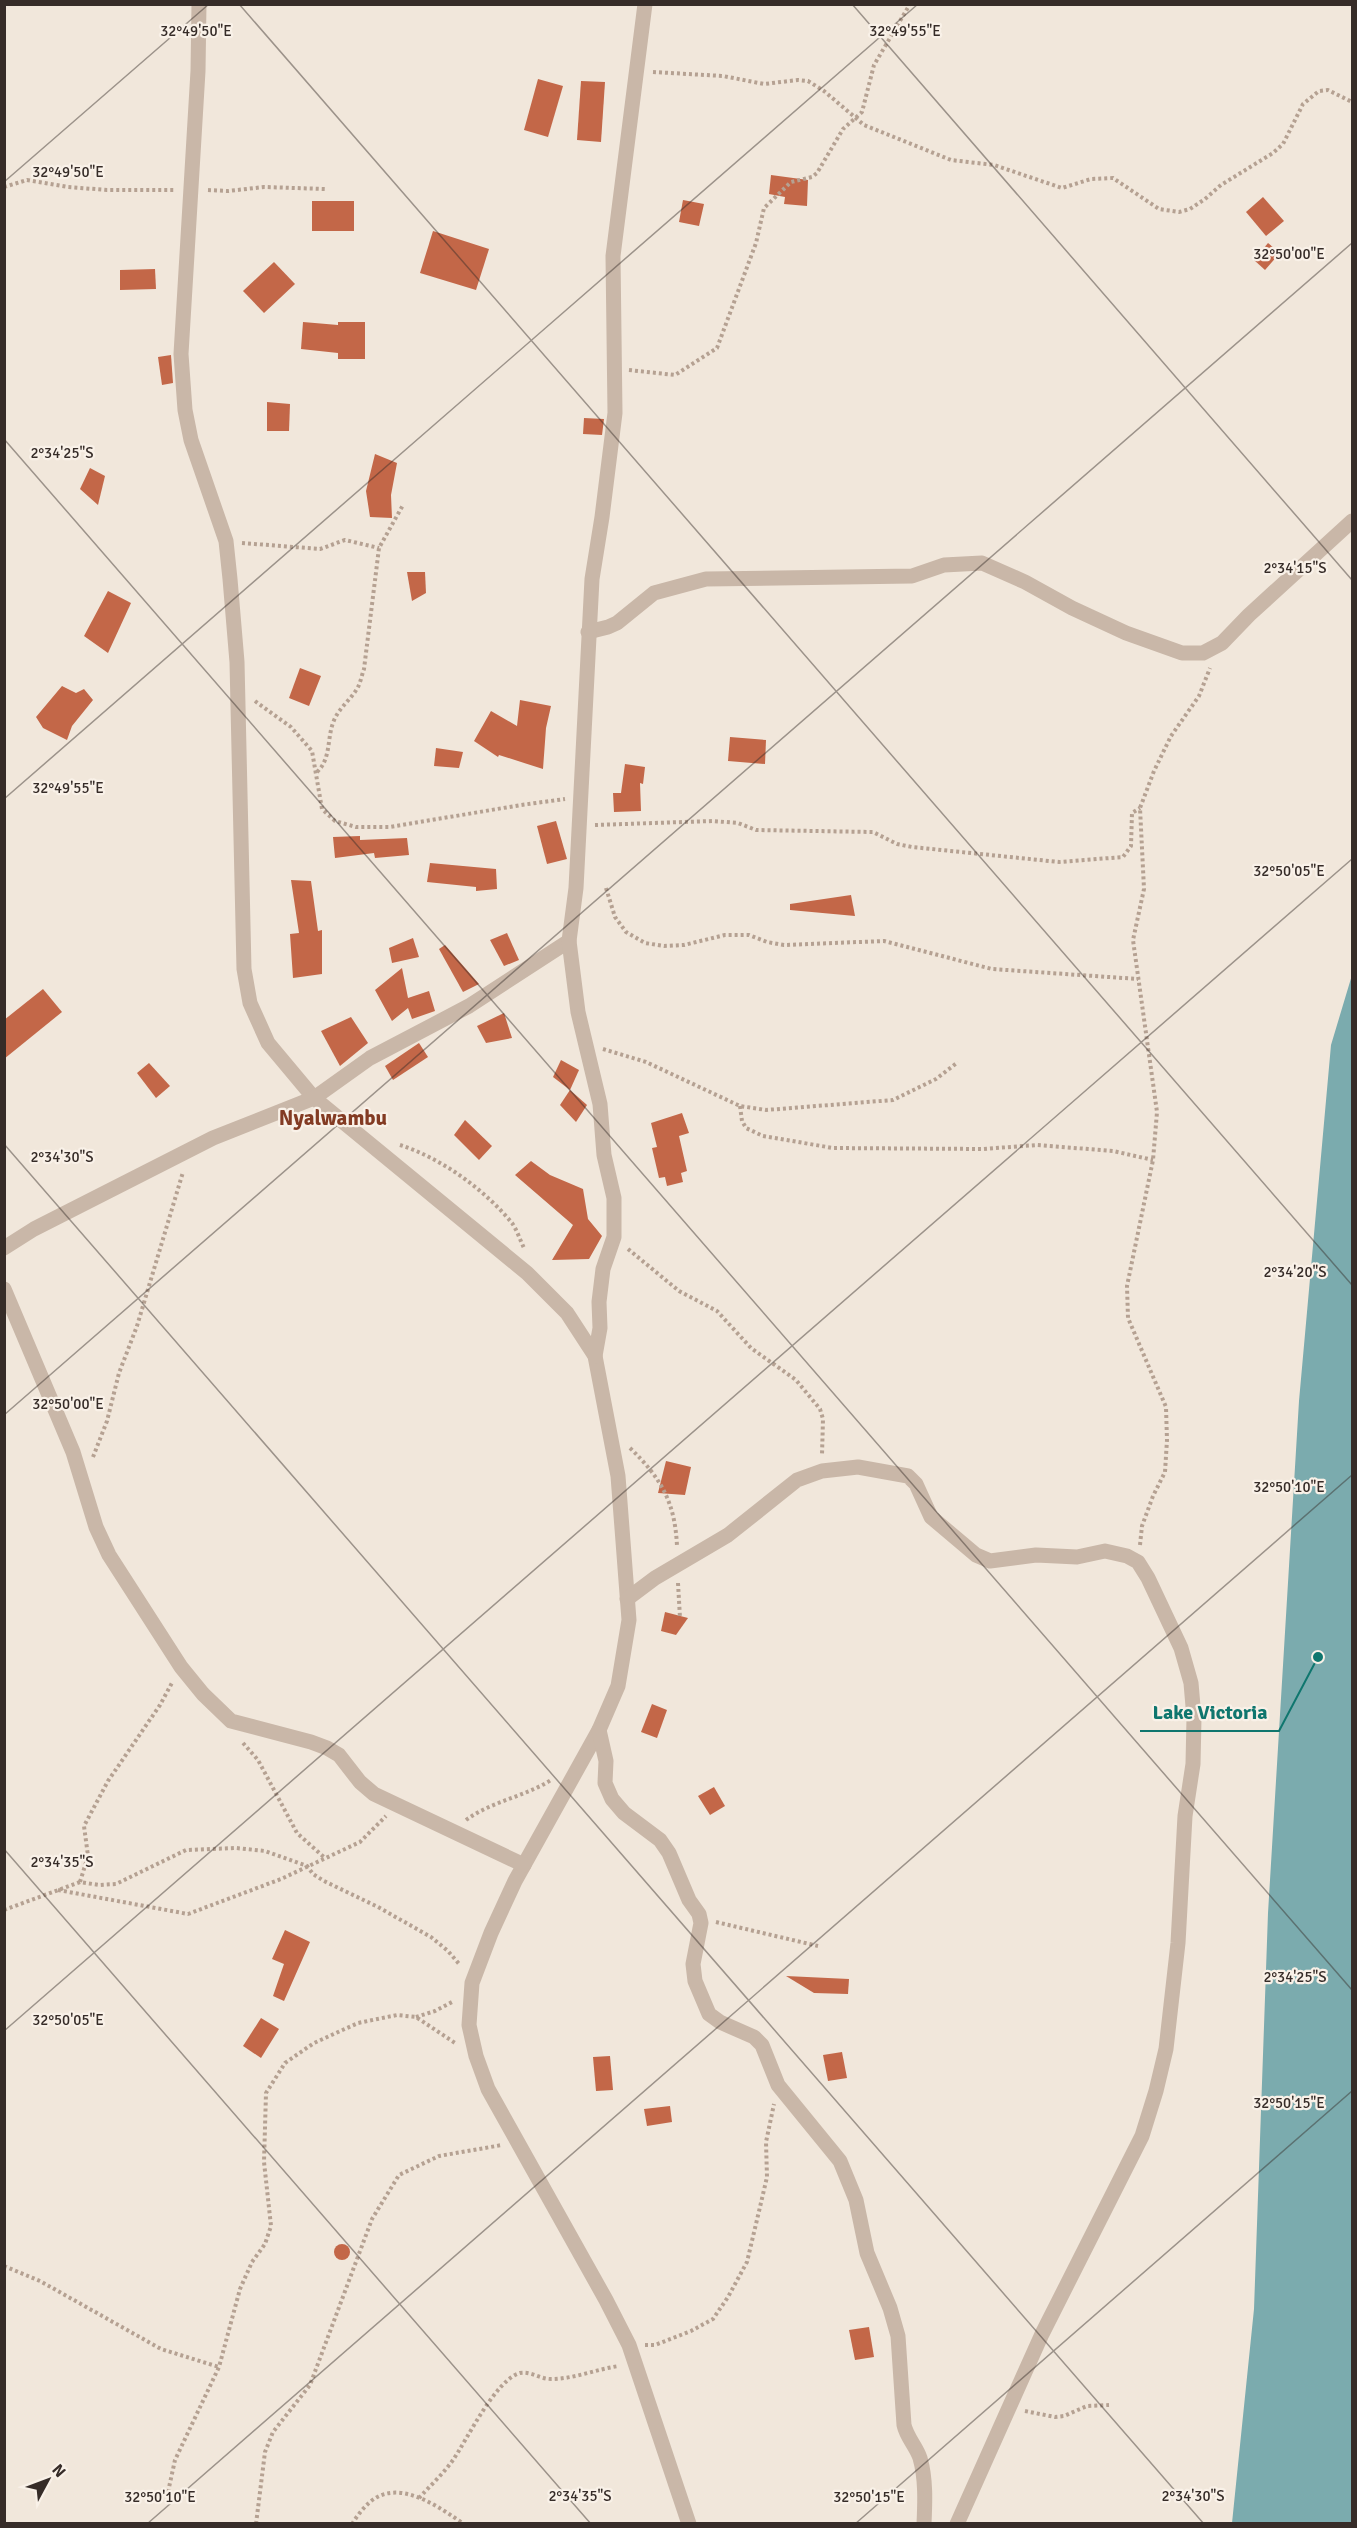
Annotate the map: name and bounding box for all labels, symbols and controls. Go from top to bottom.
text: 32°49'50"E [160,22,232,40]
text: 32°49'55"E [869,22,941,40]
text: 32°49'50"E [32,163,104,181]
text: 32°50'00"E [1253,245,1325,263]
text: 2°34'25"S [30,444,94,462]
text: 2°34'15"S [1263,559,1327,577]
text: 32°49'55"E [32,779,104,797]
text: 32°50'05"E [1253,862,1325,880]
district label: Nyalwambu [279,1105,387,1131]
text: 2°34'30"S [30,1148,94,1166]
text: 2°34'20"S [1263,1263,1327,1281]
text: 32°50'00"E [32,1395,104,1413]
text: 32°50'10"E [1253,1478,1325,1496]
callout: Lake Victoria [1140,1693,1279,1731]
text: Lake Victoria [1152,1700,1268,1725]
text: 2°34'35"S [30,1853,94,1871]
text: 2°34'25"S [1263,1968,1327,1986]
text: 32°50'05"E [32,2011,104,2029]
text: 32°50'15"E [1253,2094,1325,2112]
north arrow [18,2450,78,2510]
text: N [47,2460,70,2482]
text: 2°34'35"S [548,2487,612,2505]
text: 2°34'30"S [1161,2487,1225,2505]
text: 32°50'10"E [124,2488,196,2506]
text: 32°50'15"E [833,2488,905,2506]

